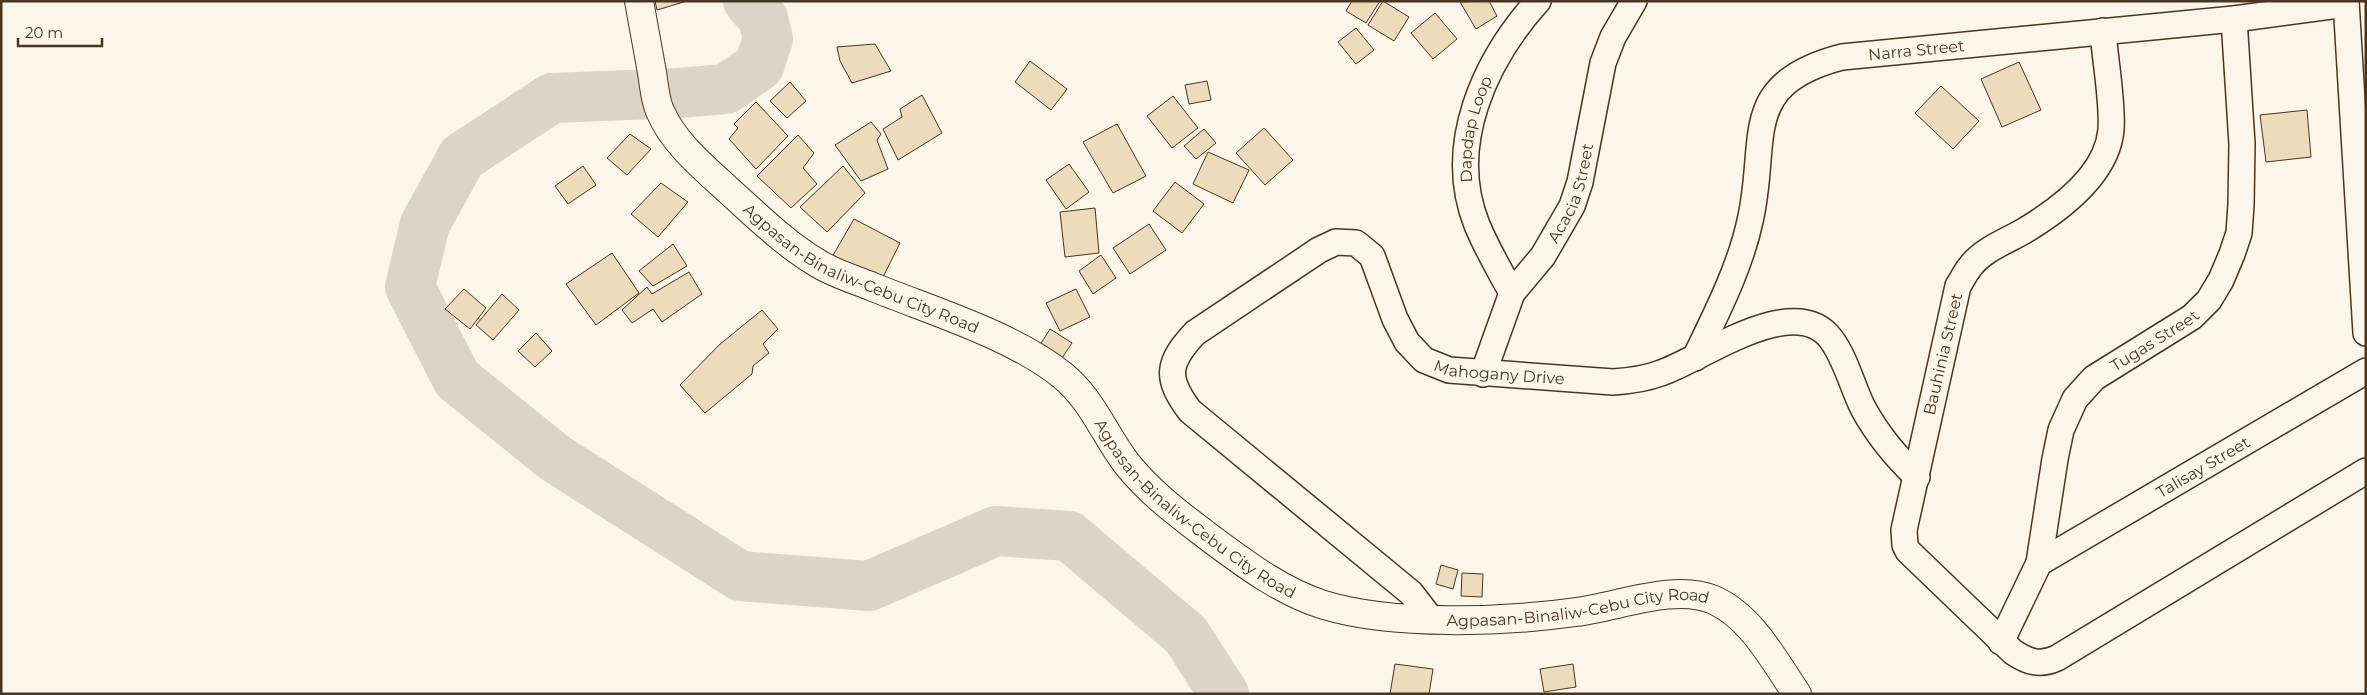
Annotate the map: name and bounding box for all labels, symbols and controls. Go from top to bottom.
scale bar [18,15,101,47]
text: 20 m [25,23,63,42]
street label: Narra Street [1867,36,1966,64]
street label: Dapdap Loop [1456,73,1496,183]
street label: Acacia Street [1543,141,1597,246]
street label: Agpasan-Binaliw-Cebu City Road [740,199,982,337]
street label: Bauhinia Street [1920,291,1966,417]
street label: Tugas Street [2107,306,2203,375]
street label: Mahogany Drive [1431,355,1565,388]
street label: Agpasan-Binaliw-Cebu City Road [1091,415,1299,602]
street label: Talisay Street [2153,432,2253,502]
street label: Agpasan-Binaliw-Cebu City Road [1446,584,1711,630]

